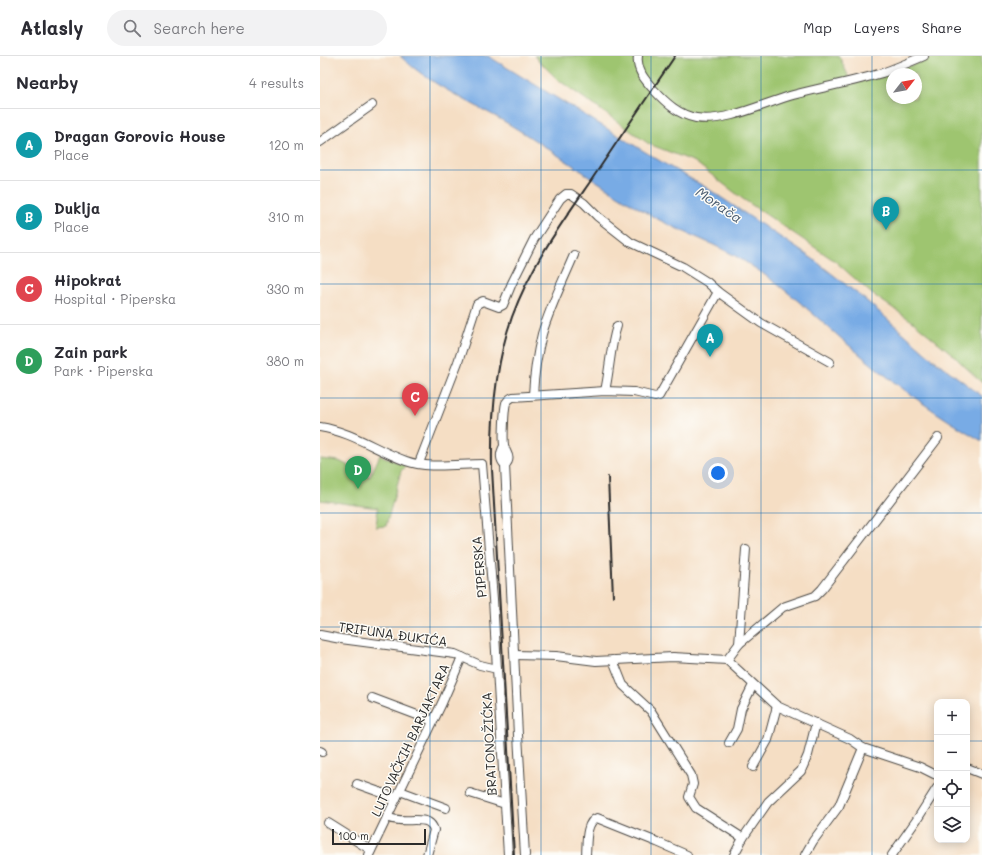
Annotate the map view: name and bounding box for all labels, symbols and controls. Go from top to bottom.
search box [107,10,387,46]
text: Atlasly [20,15,83,40]
icon: search [121,17,143,39]
text: Search here [153,18,245,38]
text: Map [803,18,832,37]
text: Layers [854,18,900,37]
text: Share [922,18,962,37]
north arrow [886,68,922,104]
text: Nearby [16,71,78,93]
text: 4 results [249,74,304,91]
text: Dragan Gorovic House [54,126,225,146]
text: A [24,136,34,153]
text: 120 m [268,136,304,153]
text: Place [54,146,89,163]
water label: Morača [692,182,746,227]
pin: B [873,197,899,230]
text: Duklja [54,198,100,218]
text: B [25,208,33,225]
text: 310 m [268,208,304,225]
text: Place [54,218,89,235]
text: Hipokrat [54,270,121,290]
text: C [24,280,34,297]
text: 330 m [266,280,304,297]
text: Hospital · Piperska [54,290,176,307]
pin: A [697,324,723,357]
text: Zain park [54,342,128,362]
text: D [24,352,34,369]
text: 380 m [266,352,304,369]
text: Park · Piperska [54,362,153,379]
pin: C [402,383,428,416]
pin: D [345,456,371,489]
your location [708,463,728,483]
street label: PIPERSKA [467,536,490,598]
street label: TRIFUNA ĐUKIĆA [337,617,449,650]
street label: LUTOVAČKIH BARJAKTARA [367,661,453,819]
street label: BRATONOŽIĆKA [477,692,500,796]
map controls [934,699,970,843]
button: + [934,699,970,735]
button: − [934,735,970,771]
button: locate [934,771,970,807]
button: layers [934,807,970,843]
scale bar [332,827,426,846]
text: 100 m [338,828,369,843]

